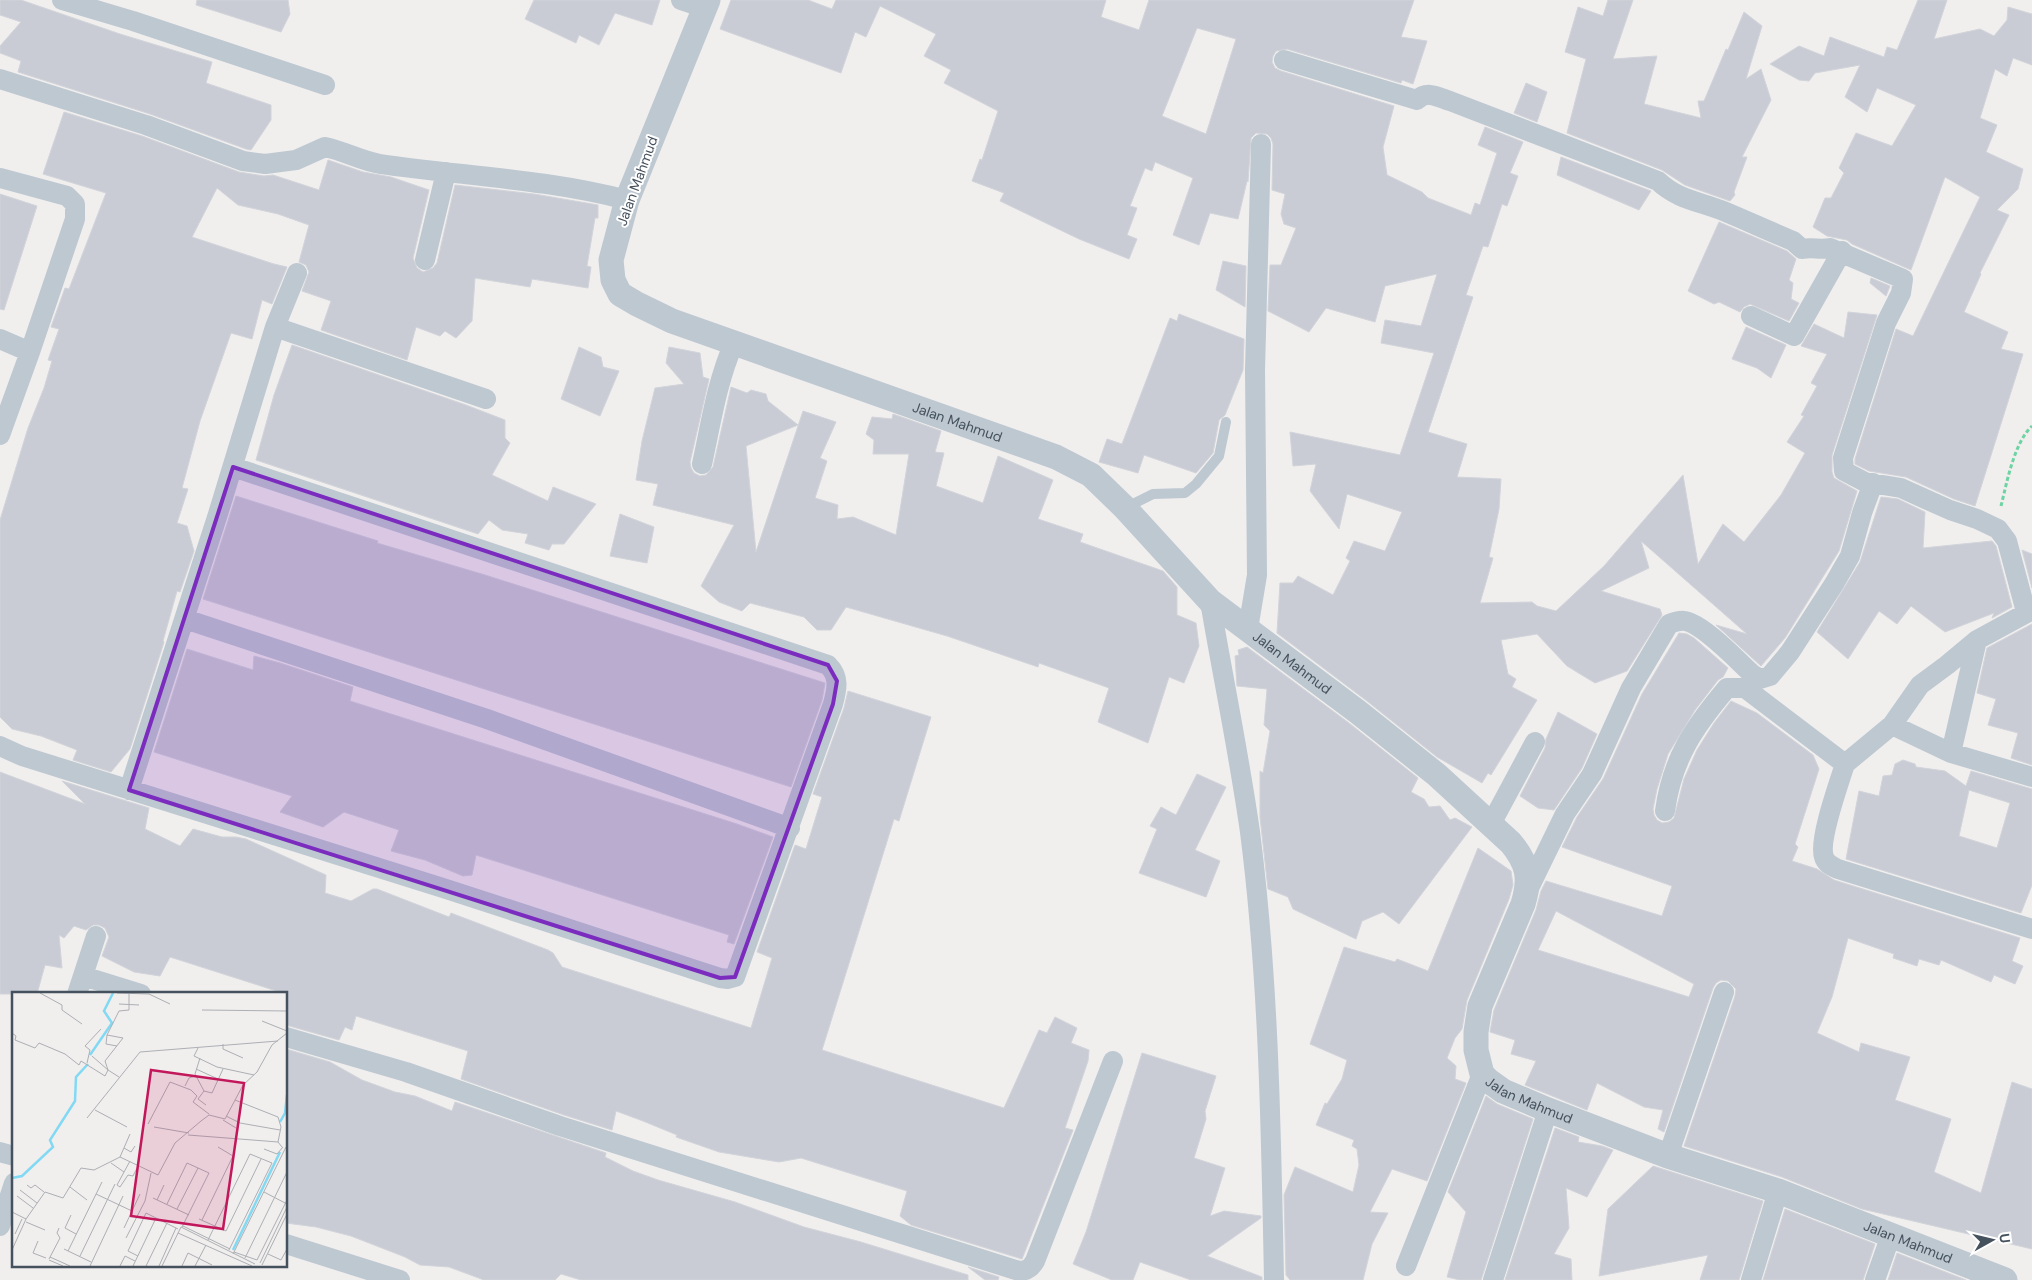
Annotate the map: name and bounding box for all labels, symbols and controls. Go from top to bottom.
street label: Jalan Mahmud [612,134,662,228]
street label: Jalan Mahmud [910,398,1005,446]
street label: Jalan Mahmud [1249,627,1335,698]
inset map [12,992,288,1268]
street label: Jalan Mahmud [1482,1072,1575,1128]
north arrow [1967,1215,2017,1265]
street label: Jalan Mahmud [1861,1216,1955,1268]
text: U [1995,1232,2014,1244]

